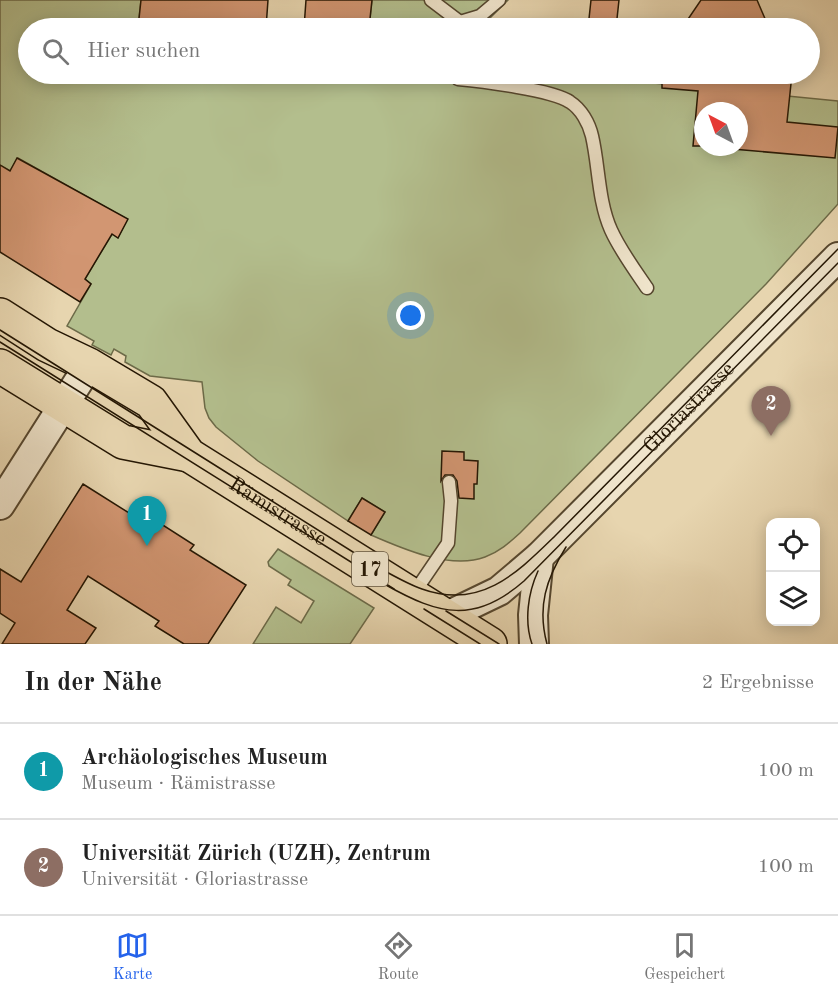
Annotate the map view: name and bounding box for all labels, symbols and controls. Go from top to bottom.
search box [18,18,820,84]
icon: search [39,35,72,68]
text: Hier suchen [87,40,200,62]
north arrow [694,102,748,156]
your location [396,301,425,330]
street label: Gloriastrasse [640,359,739,458]
pin: 2 [752,386,790,436]
street label: Rämistrasse [225,474,330,551]
pin: 1 [128,496,166,546]
map controls [766,518,820,626]
button: locate [766,518,820,572]
road number: 17 [352,552,388,586]
button: layers [766,572,820,626]
text: In der Nähe [24,670,162,696]
text: 2 Ergebnisse [702,673,814,693]
text: Archäologisches Museum [81,747,328,769]
text: 1 [38,761,49,781]
text: 100 m [758,761,814,781]
text: Museum · Rämistrasse [81,774,275,794]
text: Universität Zürich (UZH), Zentrum [81,843,431,865]
text: 2 [38,857,49,877]
text: 100 m [758,857,814,877]
text: Universität · Gloriastrasse [81,870,308,890]
tab: Karte [113,929,152,985]
tab: Route [378,929,419,985]
tab: Gespeichert [644,929,725,985]

